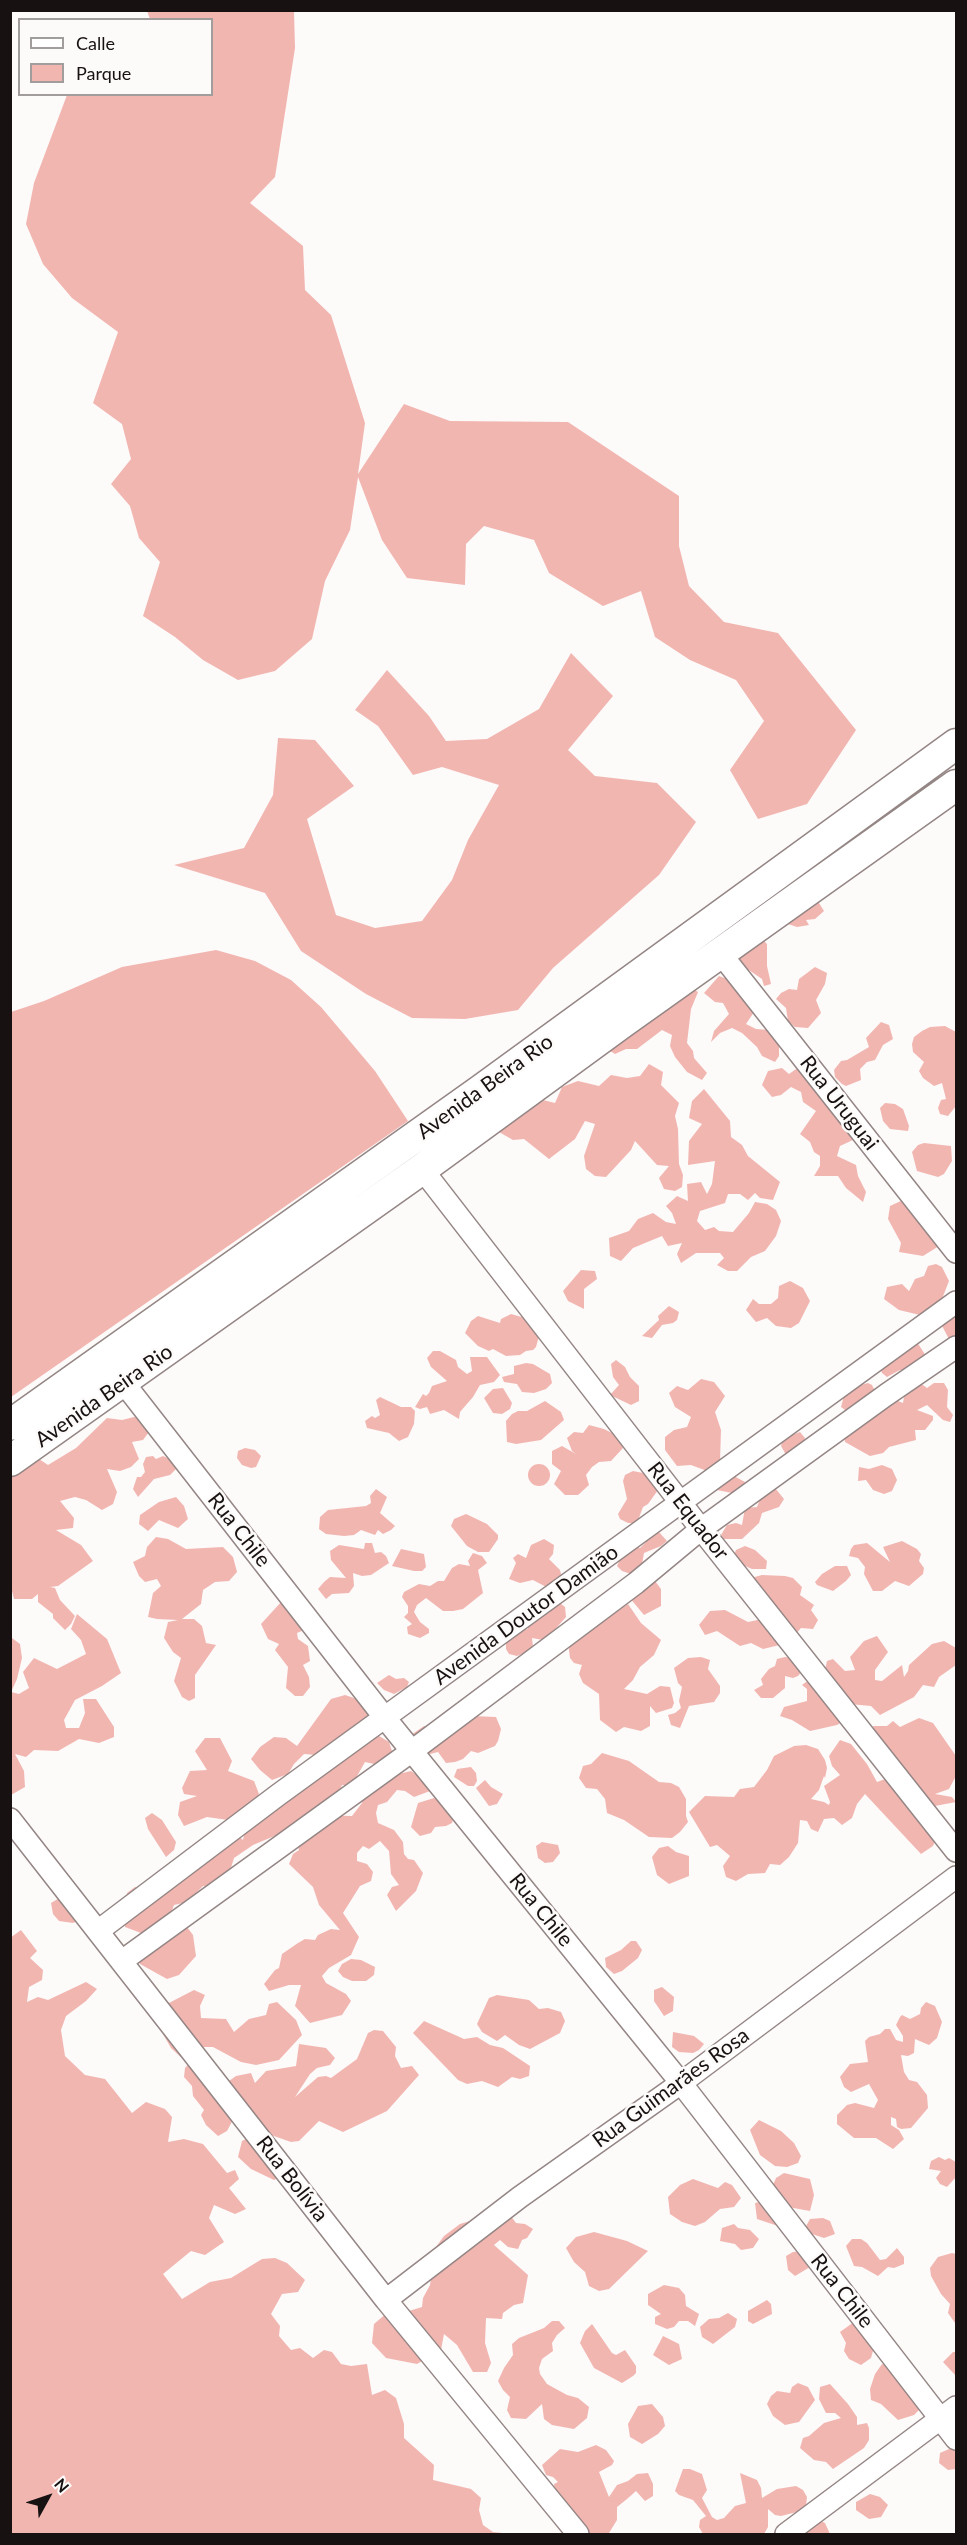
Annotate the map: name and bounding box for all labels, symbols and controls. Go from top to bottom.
legend [18,18,213,96]
text: Calle [76,32,115,54]
text: Parque [76,62,131,84]
street label: Avenida Beira Rio [412,1029,558,1145]
street label: Rua Uruguai [794,1051,884,1155]
street label: Avenida Beira Rio [30,1339,178,1453]
street label: Rua Equador [642,1457,734,1565]
street label: Rua Chile [202,1488,276,1572]
street label: Avenida Doutor Damião [429,1540,623,1690]
street label: Rua Chile [504,1868,578,1952]
street label: Rua Guimarães Rosa [588,2023,754,2153]
street label: Rua Bolívia [251,2131,333,2227]
street label: Rua Chile [805,2249,879,2333]
north arrow [18,2467,78,2527]
text: N [51,2474,73,2496]

